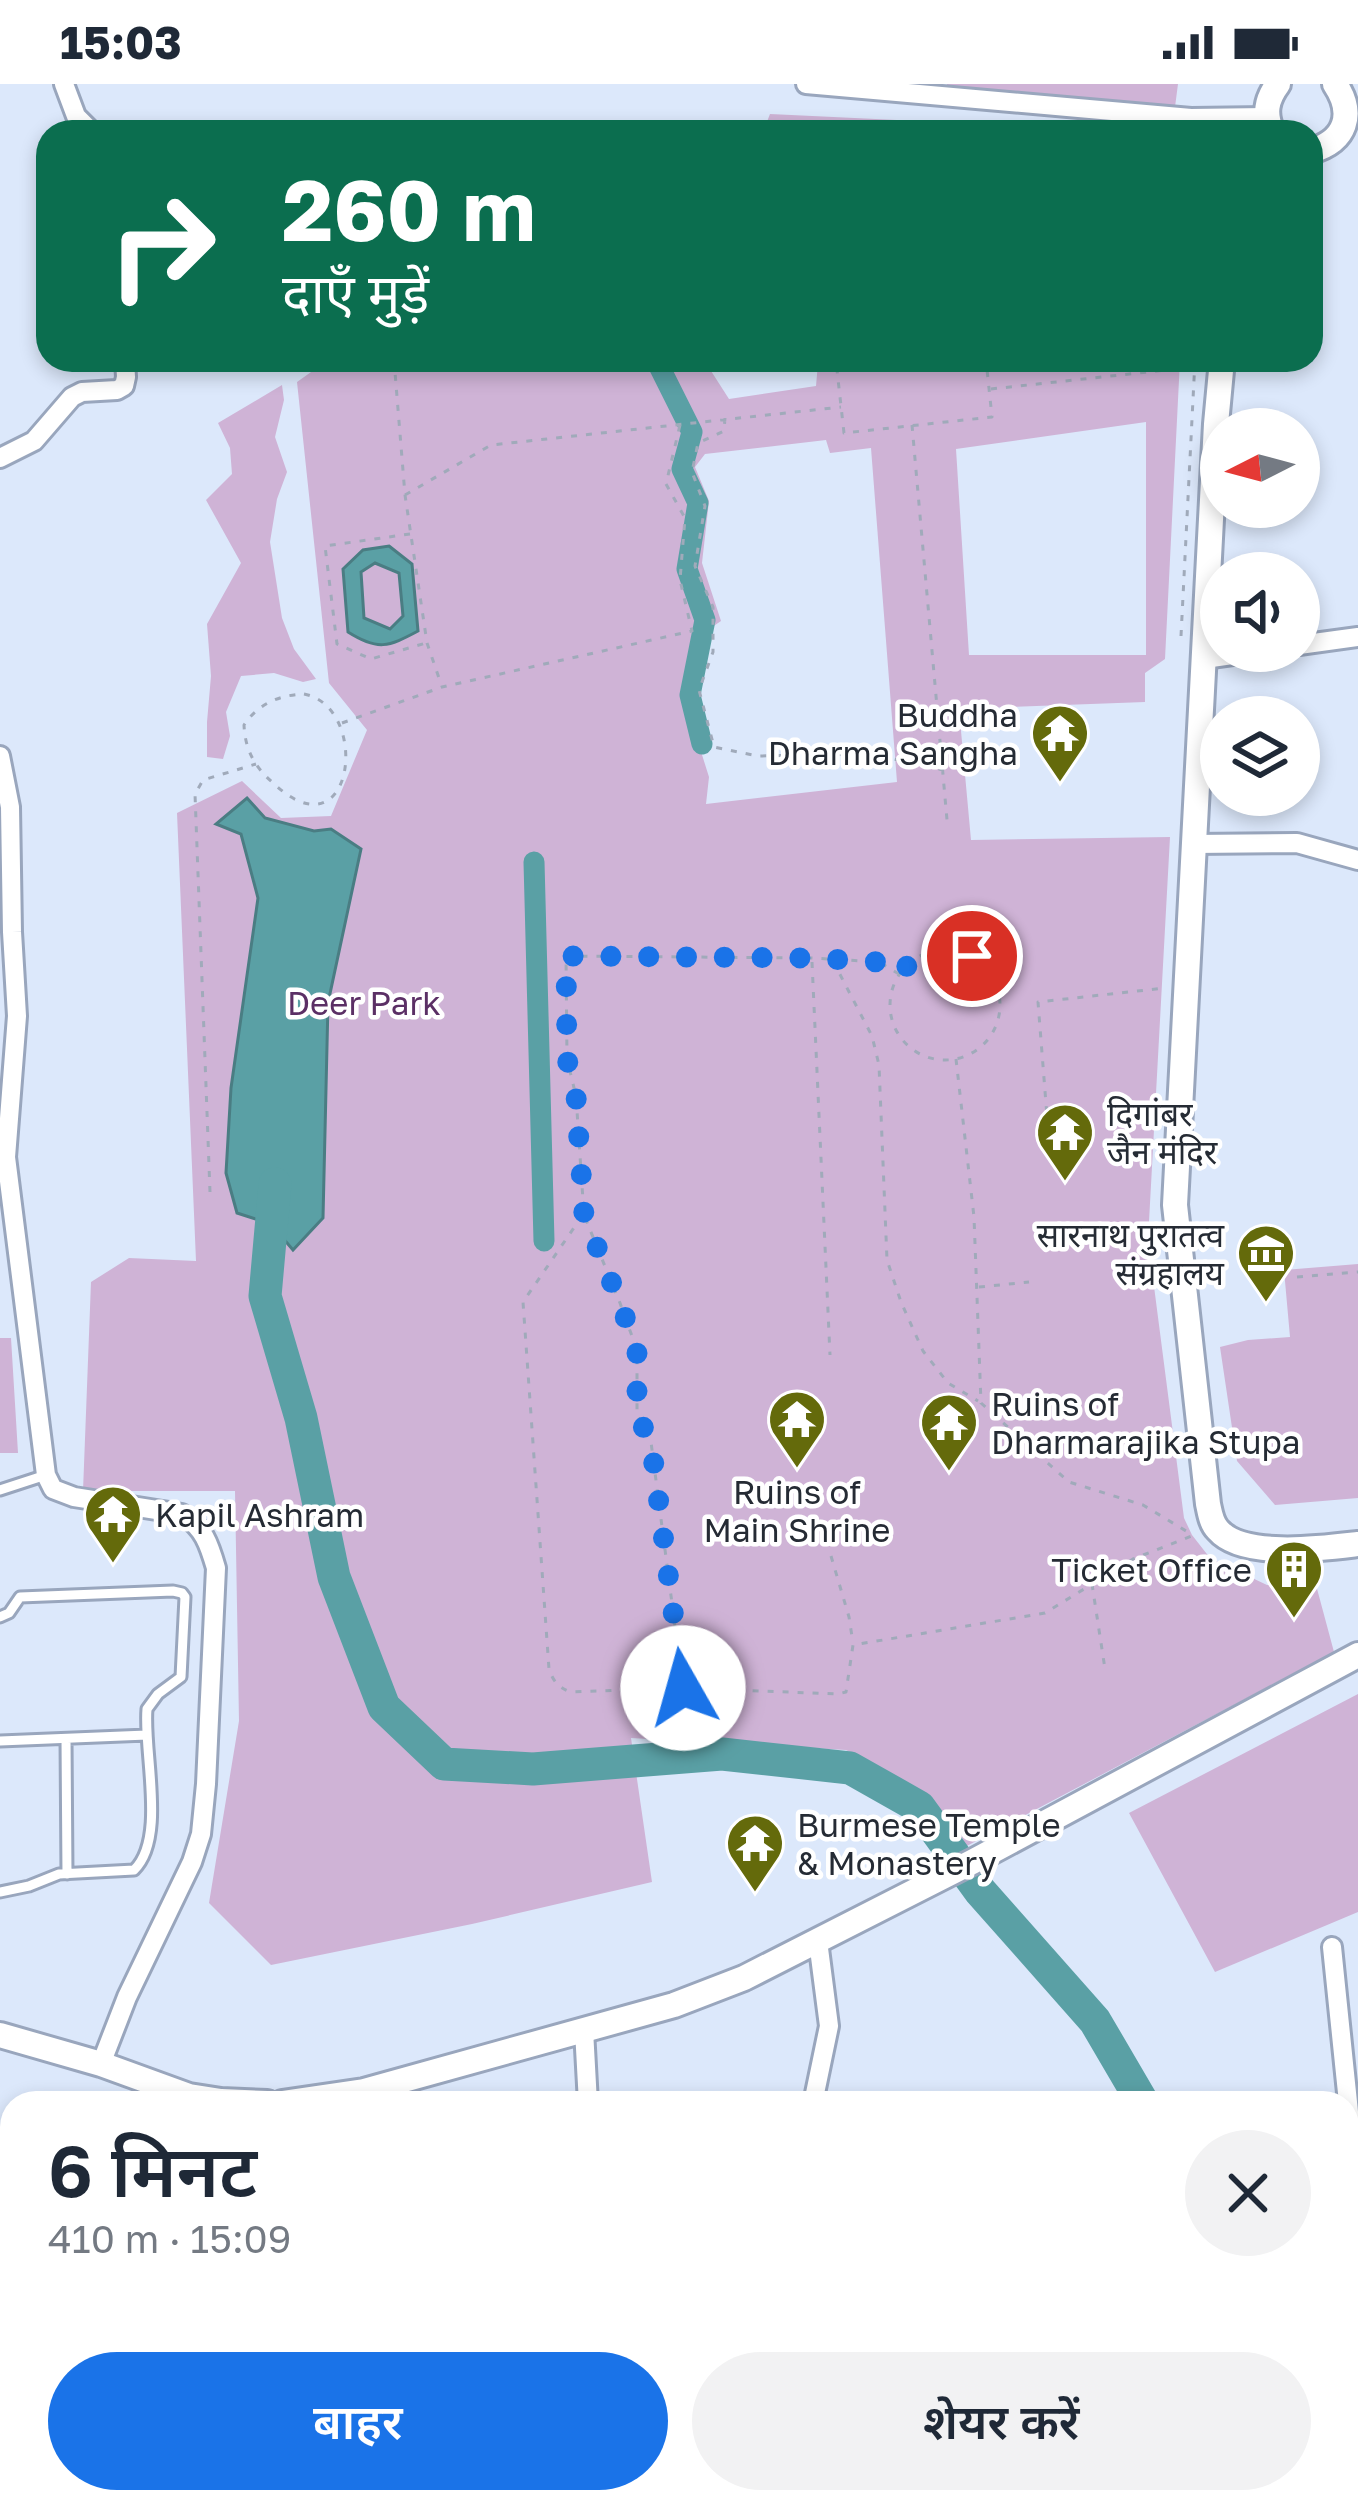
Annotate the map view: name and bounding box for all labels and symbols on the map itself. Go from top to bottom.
north arrow [1200,408,1320,528]
place label: Buddha Dharma Sangha [768,695,1018,772]
temple icon: Buddha Dharma Sangha [1029,702,1091,784]
pin [921,905,1023,1007]
park label: Deer Park [287,983,441,1022]
place label: दिगांबर जैन मंदिर [1107,1094,1218,1171]
temple icon: दिगांबर जैन मंदिर [1034,1101,1096,1183]
place label: सारनाथ पुरातत्व संग्रहालय [1037,1215,1225,1292]
museum icon: सारनाथ पुरातत्व संग्रहालय [1235,1222,1297,1304]
place label: Ruins of Dharmarajika Stupa [991,1384,1300,1461]
temple icon: Ruins of Main Shrine [766,1388,828,1470]
temple icon: Ruins of Dharmarajika Stupa [918,1391,980,1473]
place label: Ruins of Main Shrine [704,1472,890,1549]
temple icon: Kapil Ashram [82,1483,144,1565]
place label: Kapil Ashram [155,1495,364,1534]
building icon: Ticket Office [1263,1538,1325,1620]
place label: Ticket Office [1051,1550,1252,1589]
position arrow [620,1625,746,1751]
place label: Burmese Temple & Monastery [797,1805,1061,1882]
temple icon: Burmese Temple & Monastery [724,1812,786,1894]

